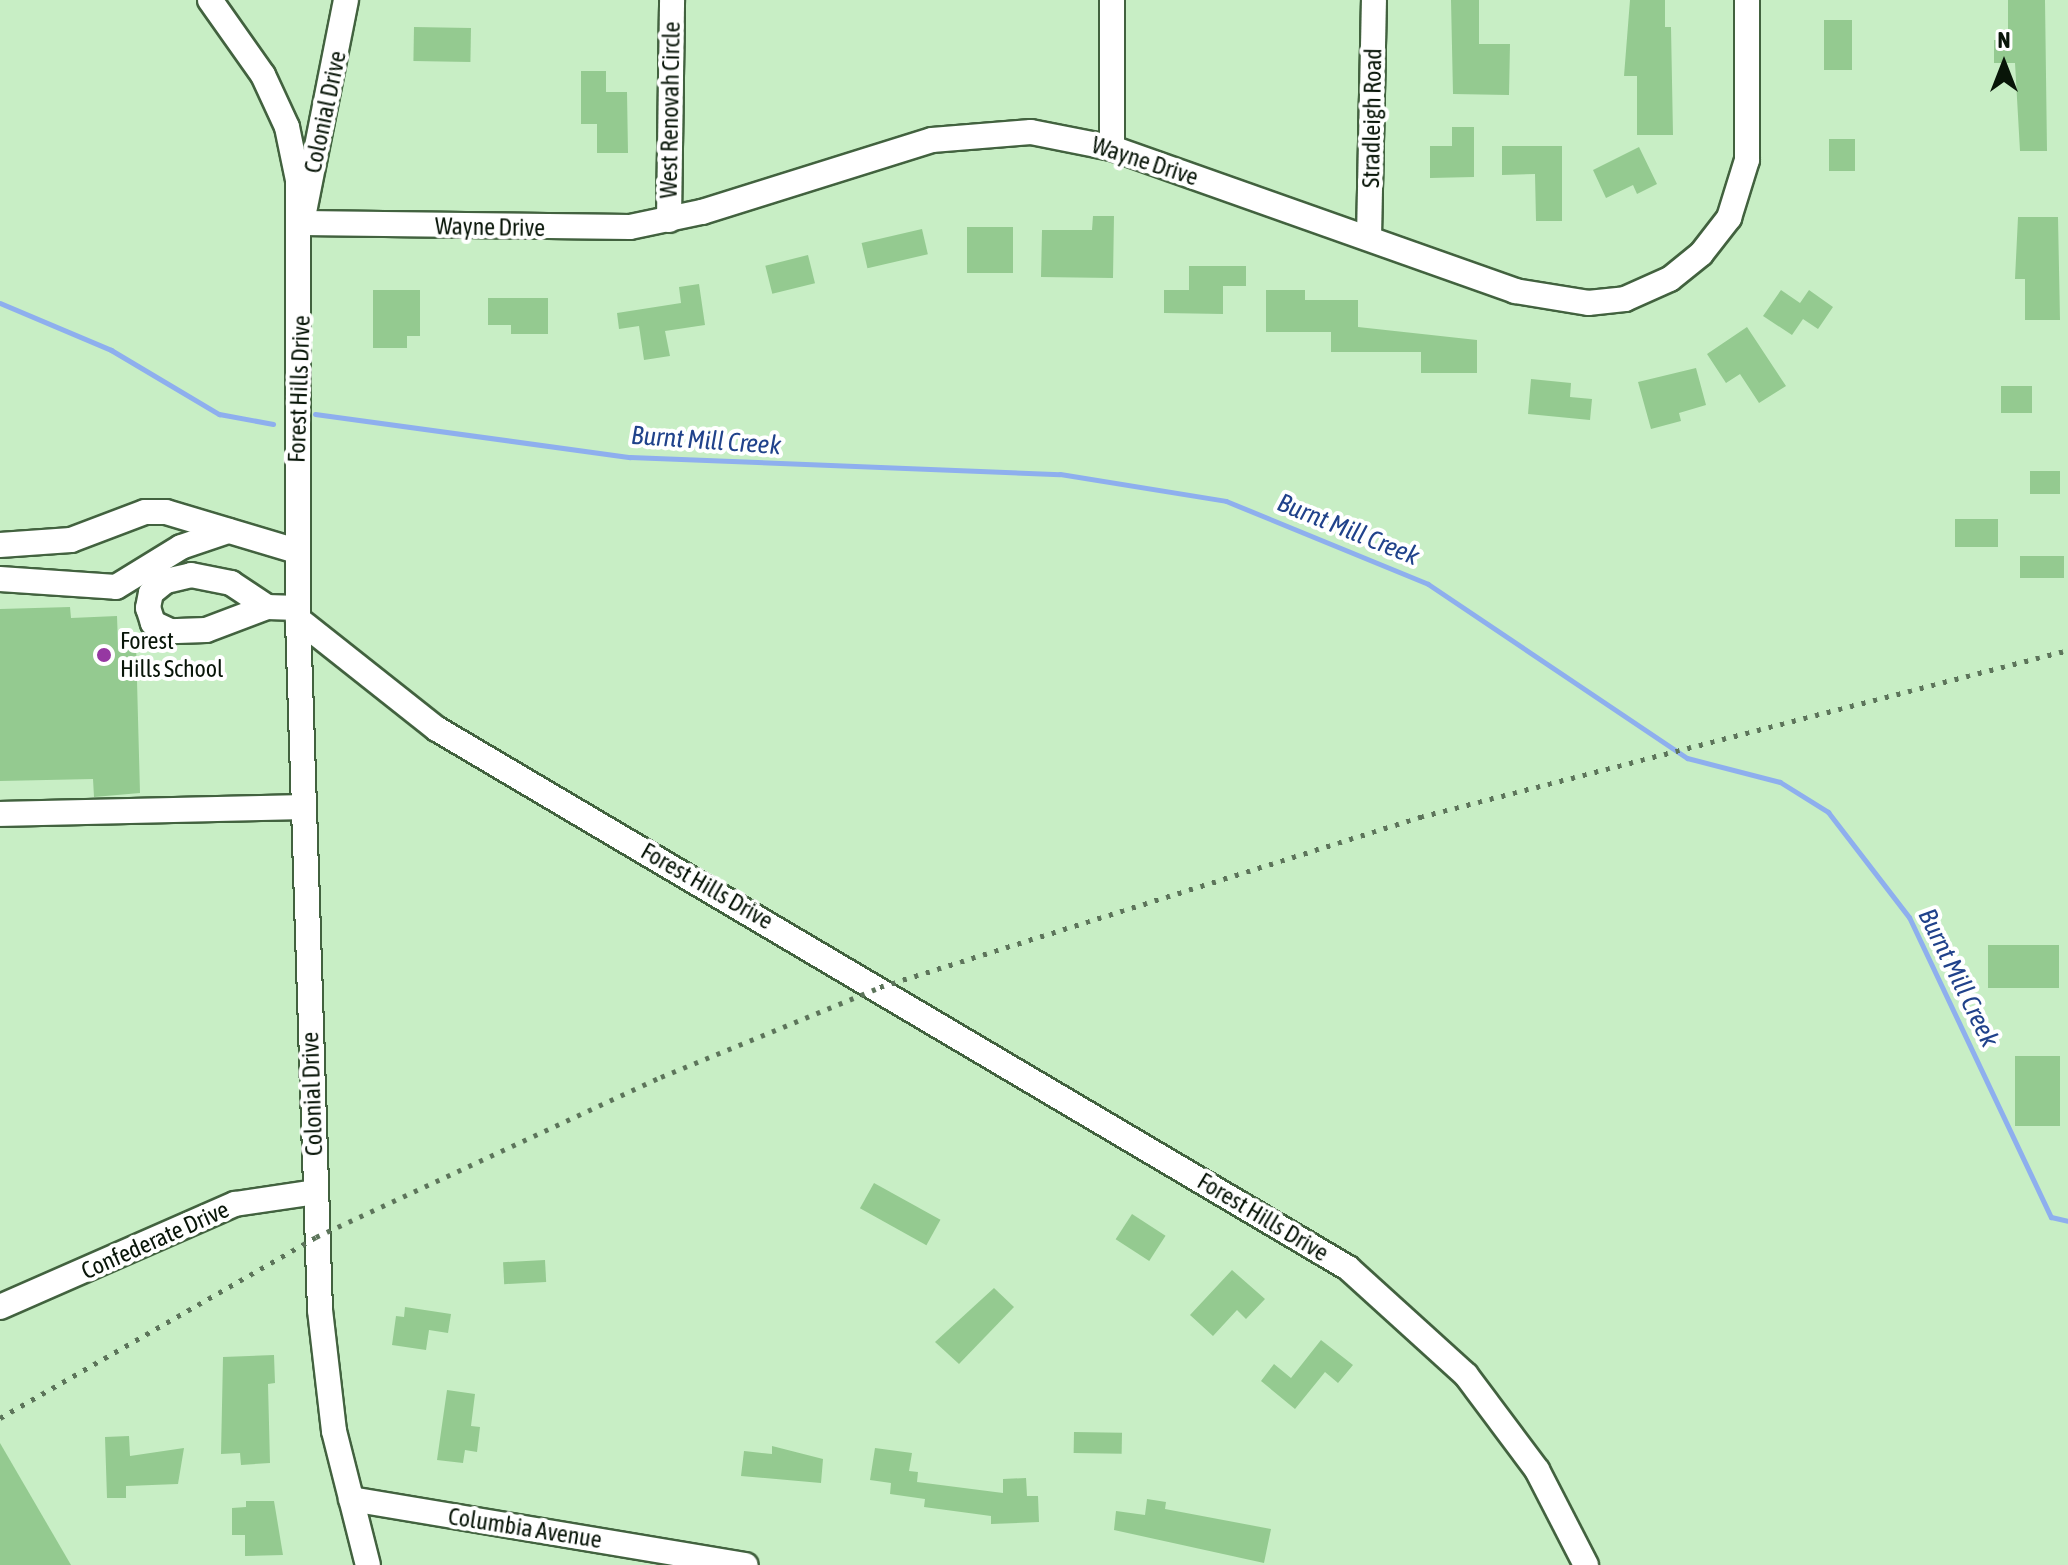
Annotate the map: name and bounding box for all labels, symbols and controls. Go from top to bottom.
street label: West Renovah Circle [654,21,686,199]
north arrow [1964,24,2044,104]
text: N [1998,27,2010,53]
street label: Colonial Drive [298,48,352,176]
street label: Stradleigh Road [1356,48,1388,188]
street label: Wayne Drive [1088,130,1202,192]
street label: Wayne Drive [435,212,545,242]
street label: Forest Hills Drive [282,315,316,463]
water label: Burnt Mill Creek [630,420,782,462]
water label: Burnt Mill Creek [1273,487,1423,573]
place label: Forest Hills School [120,627,223,683]
marker: Forest Hills School [95,646,113,664]
street label: Forest Hills Drive [636,837,778,935]
water label: Burnt Mill Creek [1911,904,2005,1052]
street label: Colonial Drive [295,1032,329,1156]
street label: Forest Hills Drive [1192,1167,1334,1267]
street label: Confederate Drive [77,1195,233,1285]
street label: Columbia Avenue [446,1502,604,1554]

